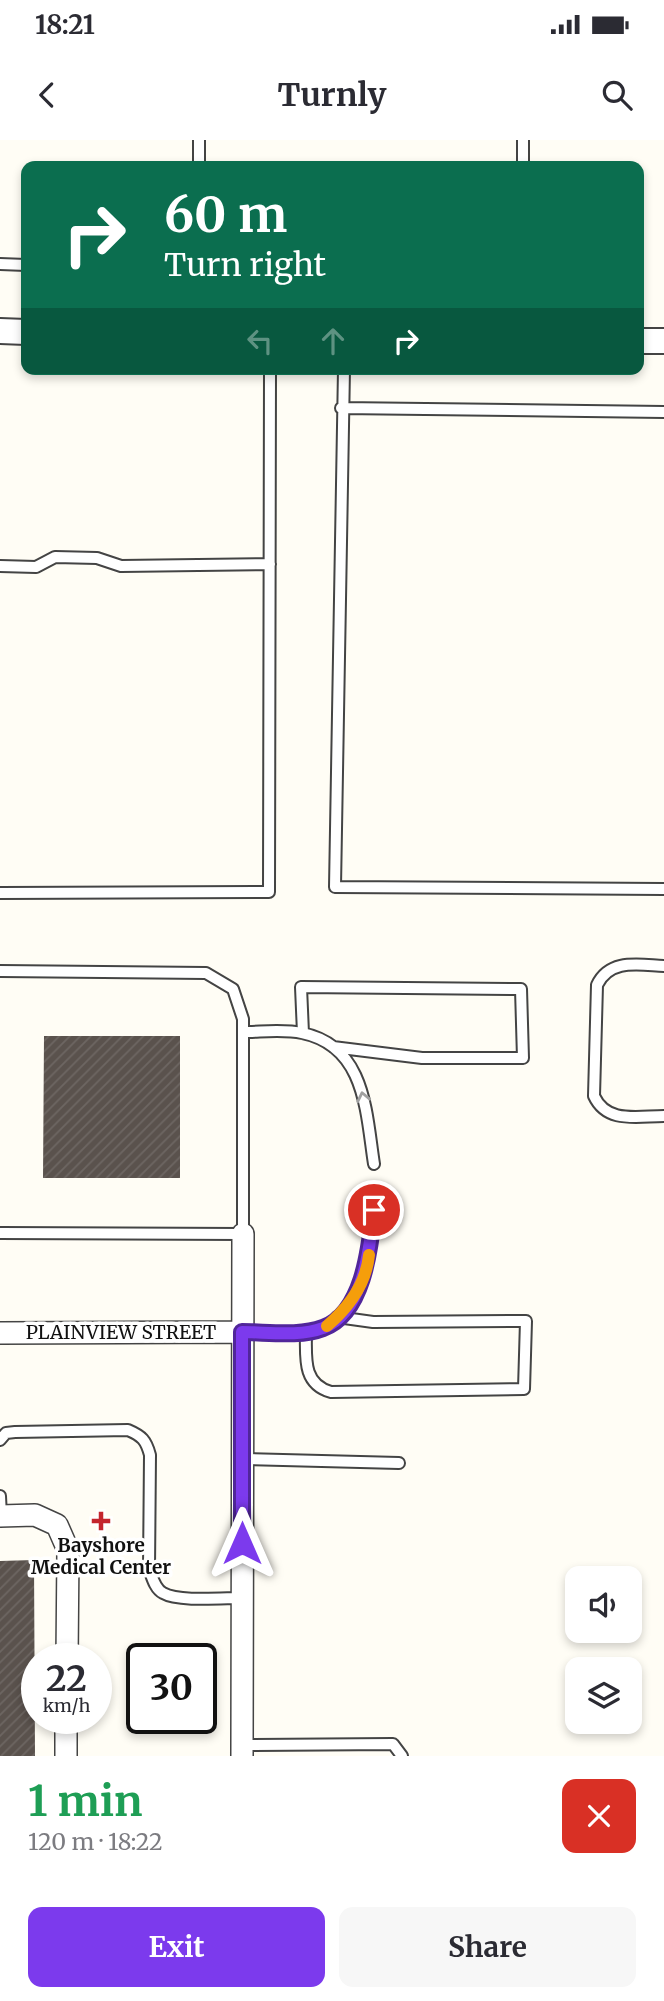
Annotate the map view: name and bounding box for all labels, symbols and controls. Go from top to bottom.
text: 18:21 [35,8,95,41]
text: Turnly [278,75,386,115]
icon: back [28,76,66,114]
icon: search [598,76,636,114]
text: 60 m [164,184,287,245]
icon: right [49,189,140,280]
text: Turn right [164,245,326,285]
icon: left [241,322,279,360]
icon: ahead [314,322,352,360]
icon: right [387,322,425,360]
one-way arrow [356,1091,371,1103]
pin [344,1180,404,1240]
icon: arrive [355,1191,393,1229]
street label: PLAINVIEW STREET [26,1320,216,1344]
position arrow [205,1506,279,1580]
marker: Bayshore Medical Center [91,1511,111,1531]
place label: Bayshore Medical Center [31,1533,171,1579]
map controls [565,1566,642,1734]
button: sound [565,1566,642,1643]
speed limit sign: 30 [126,1643,217,1734]
text: 22 [46,1657,87,1701]
button: layers [565,1657,642,1734]
text: km/h [43,1694,90,1717]
text: 1 min [28,1775,142,1827]
button: close [562,1779,636,1853]
text: 120 m · 18:22 [28,1827,163,1856]
button: Exit [28,1907,325,1987]
button: Share [339,1907,636,1987]

